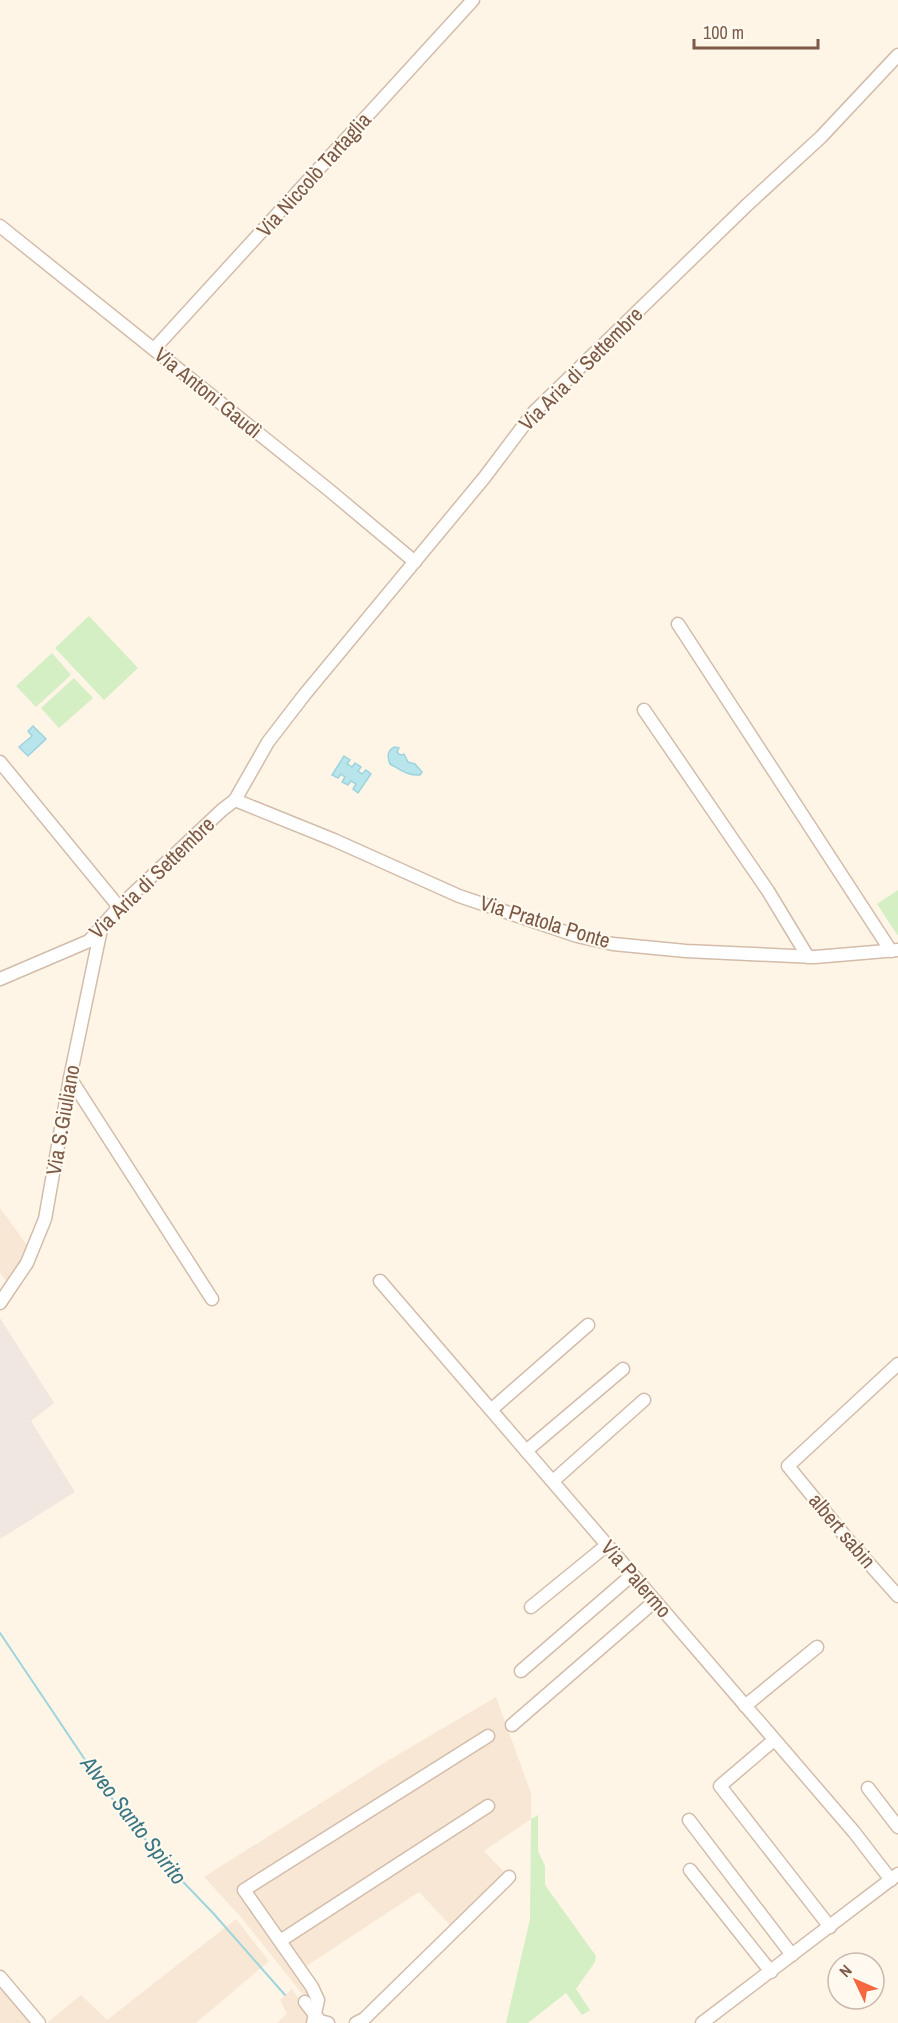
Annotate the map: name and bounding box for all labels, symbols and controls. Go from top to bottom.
scale bar [694,12,818,50]
text: 100 m [703,20,744,45]
street label: Via Niccolò Tartaglia [250,106,378,243]
street label: Via Aria di Settembre [512,300,649,437]
street label: Via Antoni Gaudì [148,340,268,445]
street label: Via Aria di Settembre [82,810,221,945]
street label: Via Pratola Ponte [476,888,614,955]
street label: Via S.Giuliano [39,1062,86,1177]
street label: albert sabin [802,1487,882,1574]
street label: Via Palermo [594,1534,678,1624]
water label: Alveo Santo Spirito [74,1749,194,1890]
north arrow [826,1951,886,2011]
text: N [834,1960,856,1982]

